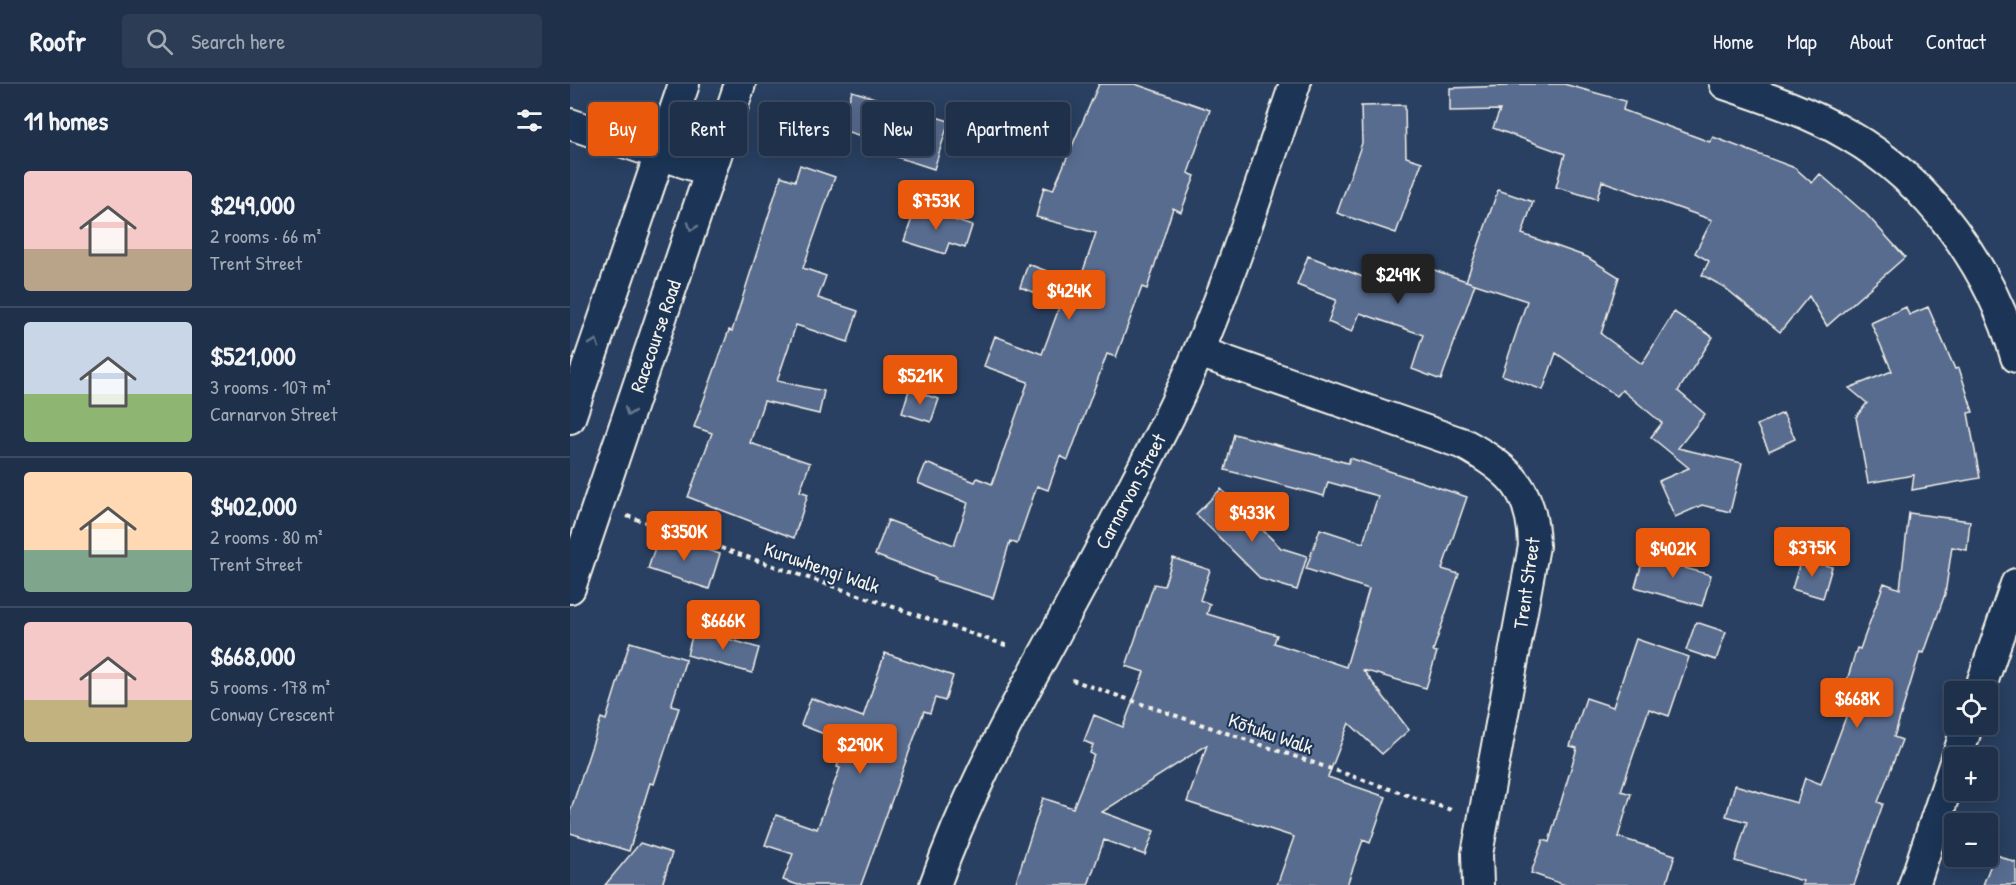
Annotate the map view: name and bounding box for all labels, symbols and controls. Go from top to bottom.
search box [122,14,542,68]
text: Roofr [30,22,86,60]
icon: search [143,25,176,58]
text: Search here [191,26,285,56]
text: Home [1713,27,1754,56]
text: Map [1787,27,1817,56]
text: About [1850,27,1893,56]
text: Contact [1926,27,1986,56]
chip: Buy [588,102,658,156]
chip: Rent [670,102,747,156]
chip: Filters [759,102,850,156]
chip: New [862,102,934,156]
chip: Apartment [946,102,1070,156]
text: 11 homes [24,103,108,138]
icon: filters [513,104,546,137]
pin: $753K [894,180,978,231]
text: $753K [912,186,960,213]
text: $249,000 [210,187,295,222]
icon: home [72,195,144,267]
one-way arrow [686,221,699,232]
text: 2 rooms · 66 m² [210,222,321,249]
text: Trent Street [210,249,302,276]
pin: $249K [1356,254,1440,305]
text: $249K [1376,260,1420,287]
pin: $424K [1027,270,1111,321]
street label: Racecourse Road [623,276,687,396]
text: $424K [1047,276,1091,303]
text: $521,000 [210,338,296,373]
one-way arrow [588,338,601,348]
icon: home [72,346,144,418]
pin: $521K [878,355,962,406]
text: $521K [897,361,943,388]
text: 3 rooms · 107 m² [210,373,331,400]
text: Carnarvon Street [210,400,337,427]
one-way arrow [624,406,637,417]
street label: Carnarvon Street [1088,427,1172,554]
text: $402,000 [210,488,297,523]
pin: $433K [1210,492,1294,543]
icon: home [72,496,144,568]
text: $433K [1229,498,1275,525]
pin: $350K [642,511,726,562]
text: $350K [661,517,707,544]
text: 2 rooms · 80 m² [210,523,323,550]
pin: $375K [1770,527,1854,578]
pin: $402K [1631,528,1715,579]
text: $375K [1788,533,1836,560]
street label: Trent Street [1506,534,1546,630]
text: $402K [1650,534,1696,561]
street label: Kuruwhengi Walk [761,535,883,599]
text: Trent Street [210,550,302,577]
pin: $666K [681,600,765,651]
text: $666K [701,606,745,633]
text: $668,000 [210,638,295,673]
icon: home [72,646,144,718]
text: 5 rooms · 178 m² [210,673,330,700]
pin: $668K [1815,678,1899,729]
map controls [1944,681,1998,867]
button: locate [1944,681,1998,735]
text: $668K [1834,684,1880,711]
text: Conway Crescent [210,700,334,727]
street label: Kōtuku Walk [1225,706,1317,760]
pin: $290K [818,724,902,775]
text: $290K [837,730,883,757]
button: + [1944,747,1998,801]
button: − [1944,813,1998,867]

